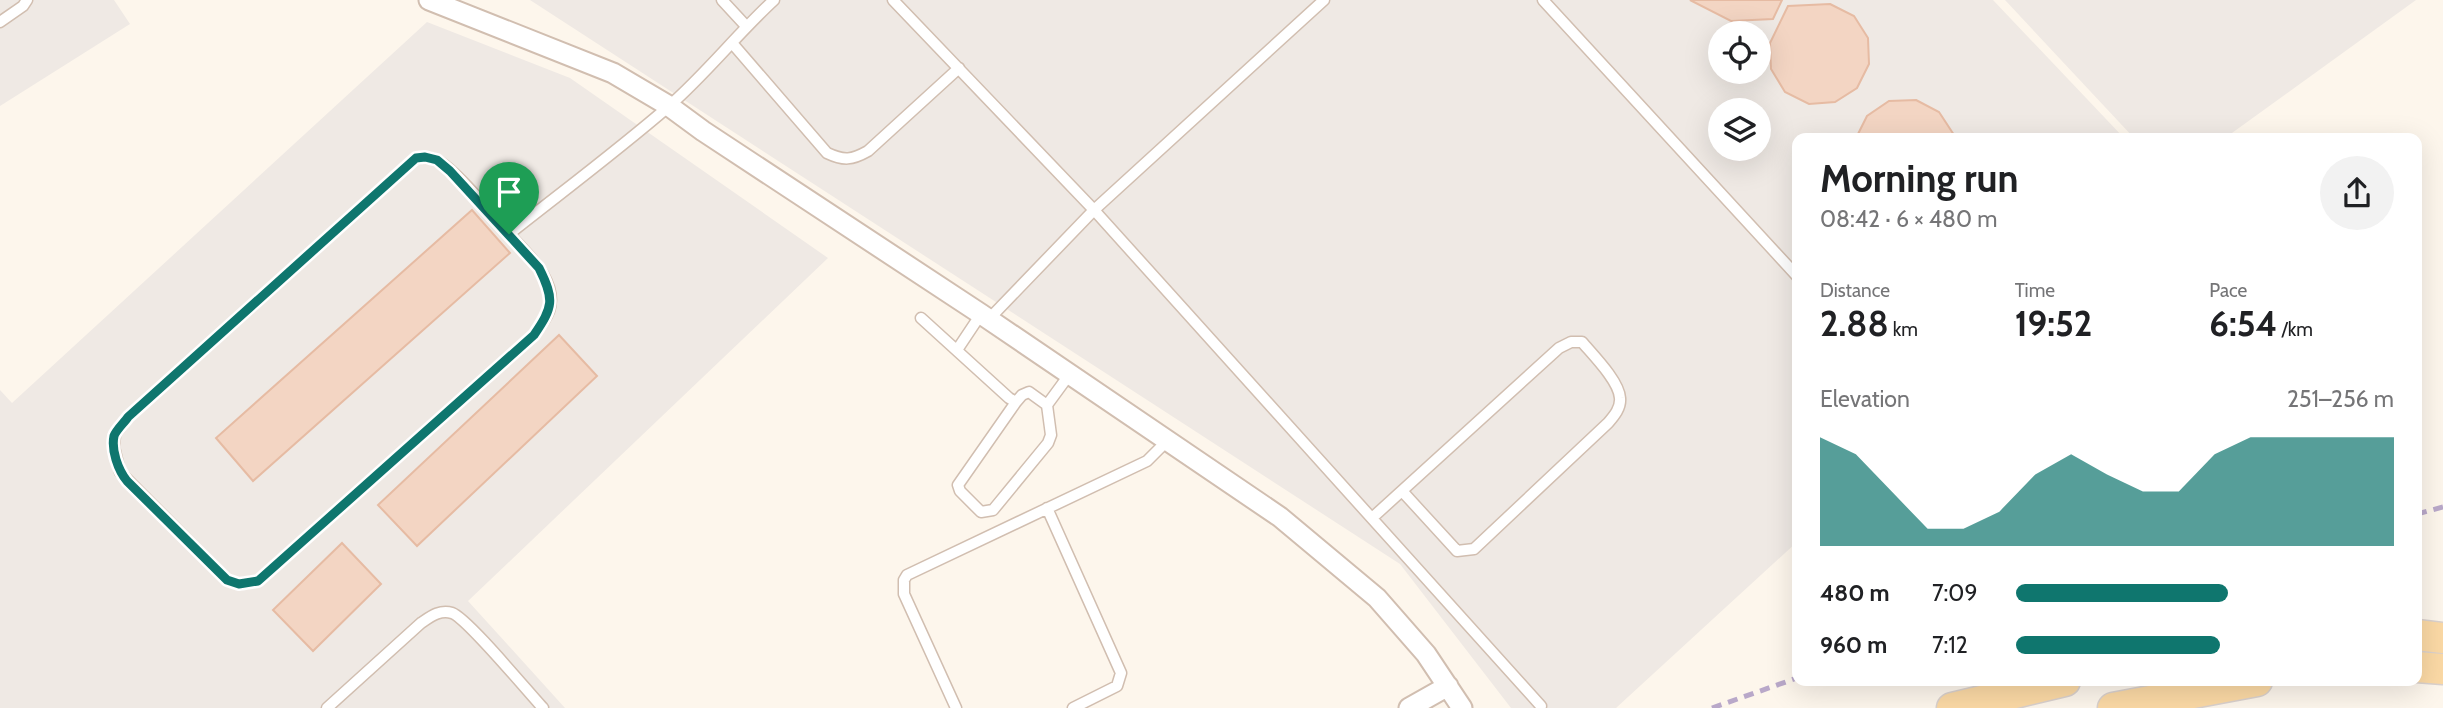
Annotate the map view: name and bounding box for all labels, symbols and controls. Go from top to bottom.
map controls [1708,21,1771,161]
button: locate [1708,21,1771,84]
button: layers [1708,98,1771,161]
text: Morning run [1820,155,2019,202]
button: share [2320,156,2394,230]
pin [479,162,539,234]
icon: arrive [490,173,528,211]
text: 08:42 · 6 × 480 m [1820,205,1997,233]
text: Distance [1820,279,1890,302]
text: Time [2015,279,2055,302]
text: Pace [2209,279,2247,302]
text: 2.88 [1820,302,1889,345]
text: 19:52 [2015,302,2092,345]
text: 6:54 [2209,302,2277,345]
text: km [1889,318,1918,341]
text: /km [2277,318,2313,341]
text: Elevation [1820,385,1910,413]
text: 251–256 m [2287,385,2394,413]
text: 480 m [1820,579,1890,607]
text: 7:09 [1932,579,1977,607]
text: 960 m [1820,631,1887,659]
text: 7:12 [1932,631,1968,659]

